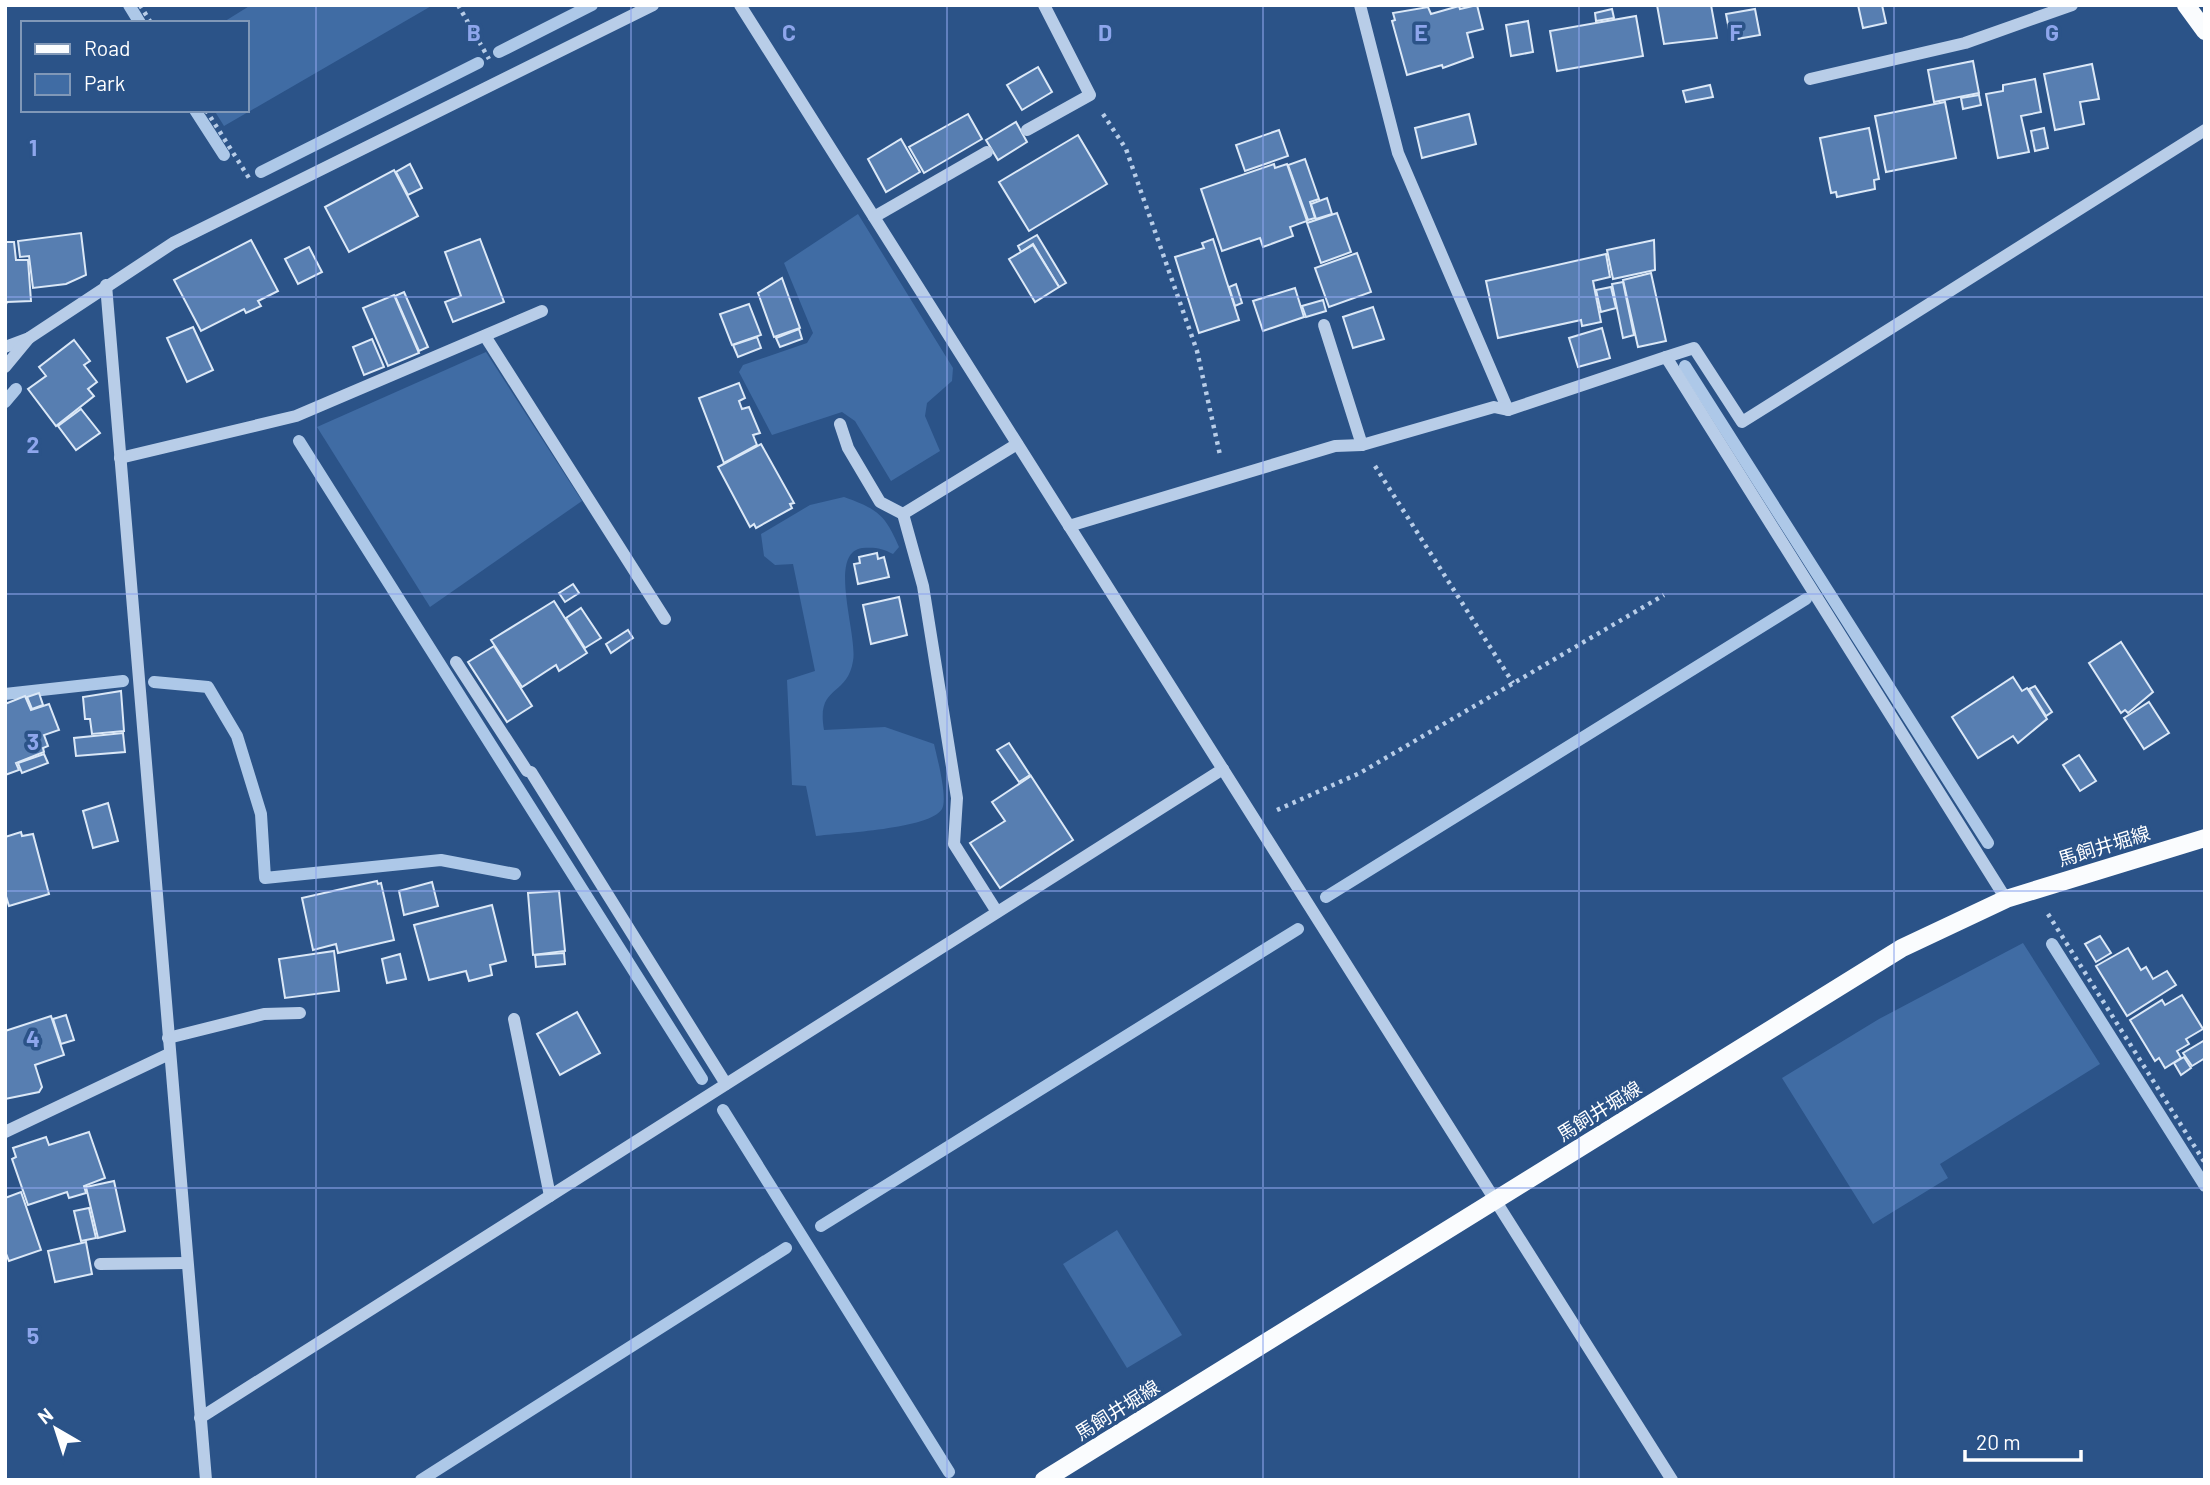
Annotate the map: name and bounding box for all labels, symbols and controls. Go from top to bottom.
text: B [467,18,481,46]
text: C [782,18,796,46]
text: D [1098,18,1112,46]
text: E [1414,18,1428,46]
text: F [1730,18,1743,46]
text: G [2045,18,2059,46]
legend [21,21,248,112]
text: Road [84,35,130,60]
text: Park [84,70,125,95]
text: 1 [29,133,37,161]
text: 2 [27,430,39,458]
text: 3 [27,727,39,755]
street label: 馬飼井堀線 [2055,821,2153,870]
text: 4 [26,1024,40,1052]
street label: 馬飼井堀線 [1552,1076,1645,1146]
text: 5 [27,1321,39,1349]
street label: 馬飼井堀線 [1070,1375,1163,1445]
north arrow [21,1394,91,1464]
text: N [33,1402,57,1428]
scale bar [1965,1418,2080,1462]
text: 20 m [1976,1429,2021,1454]

